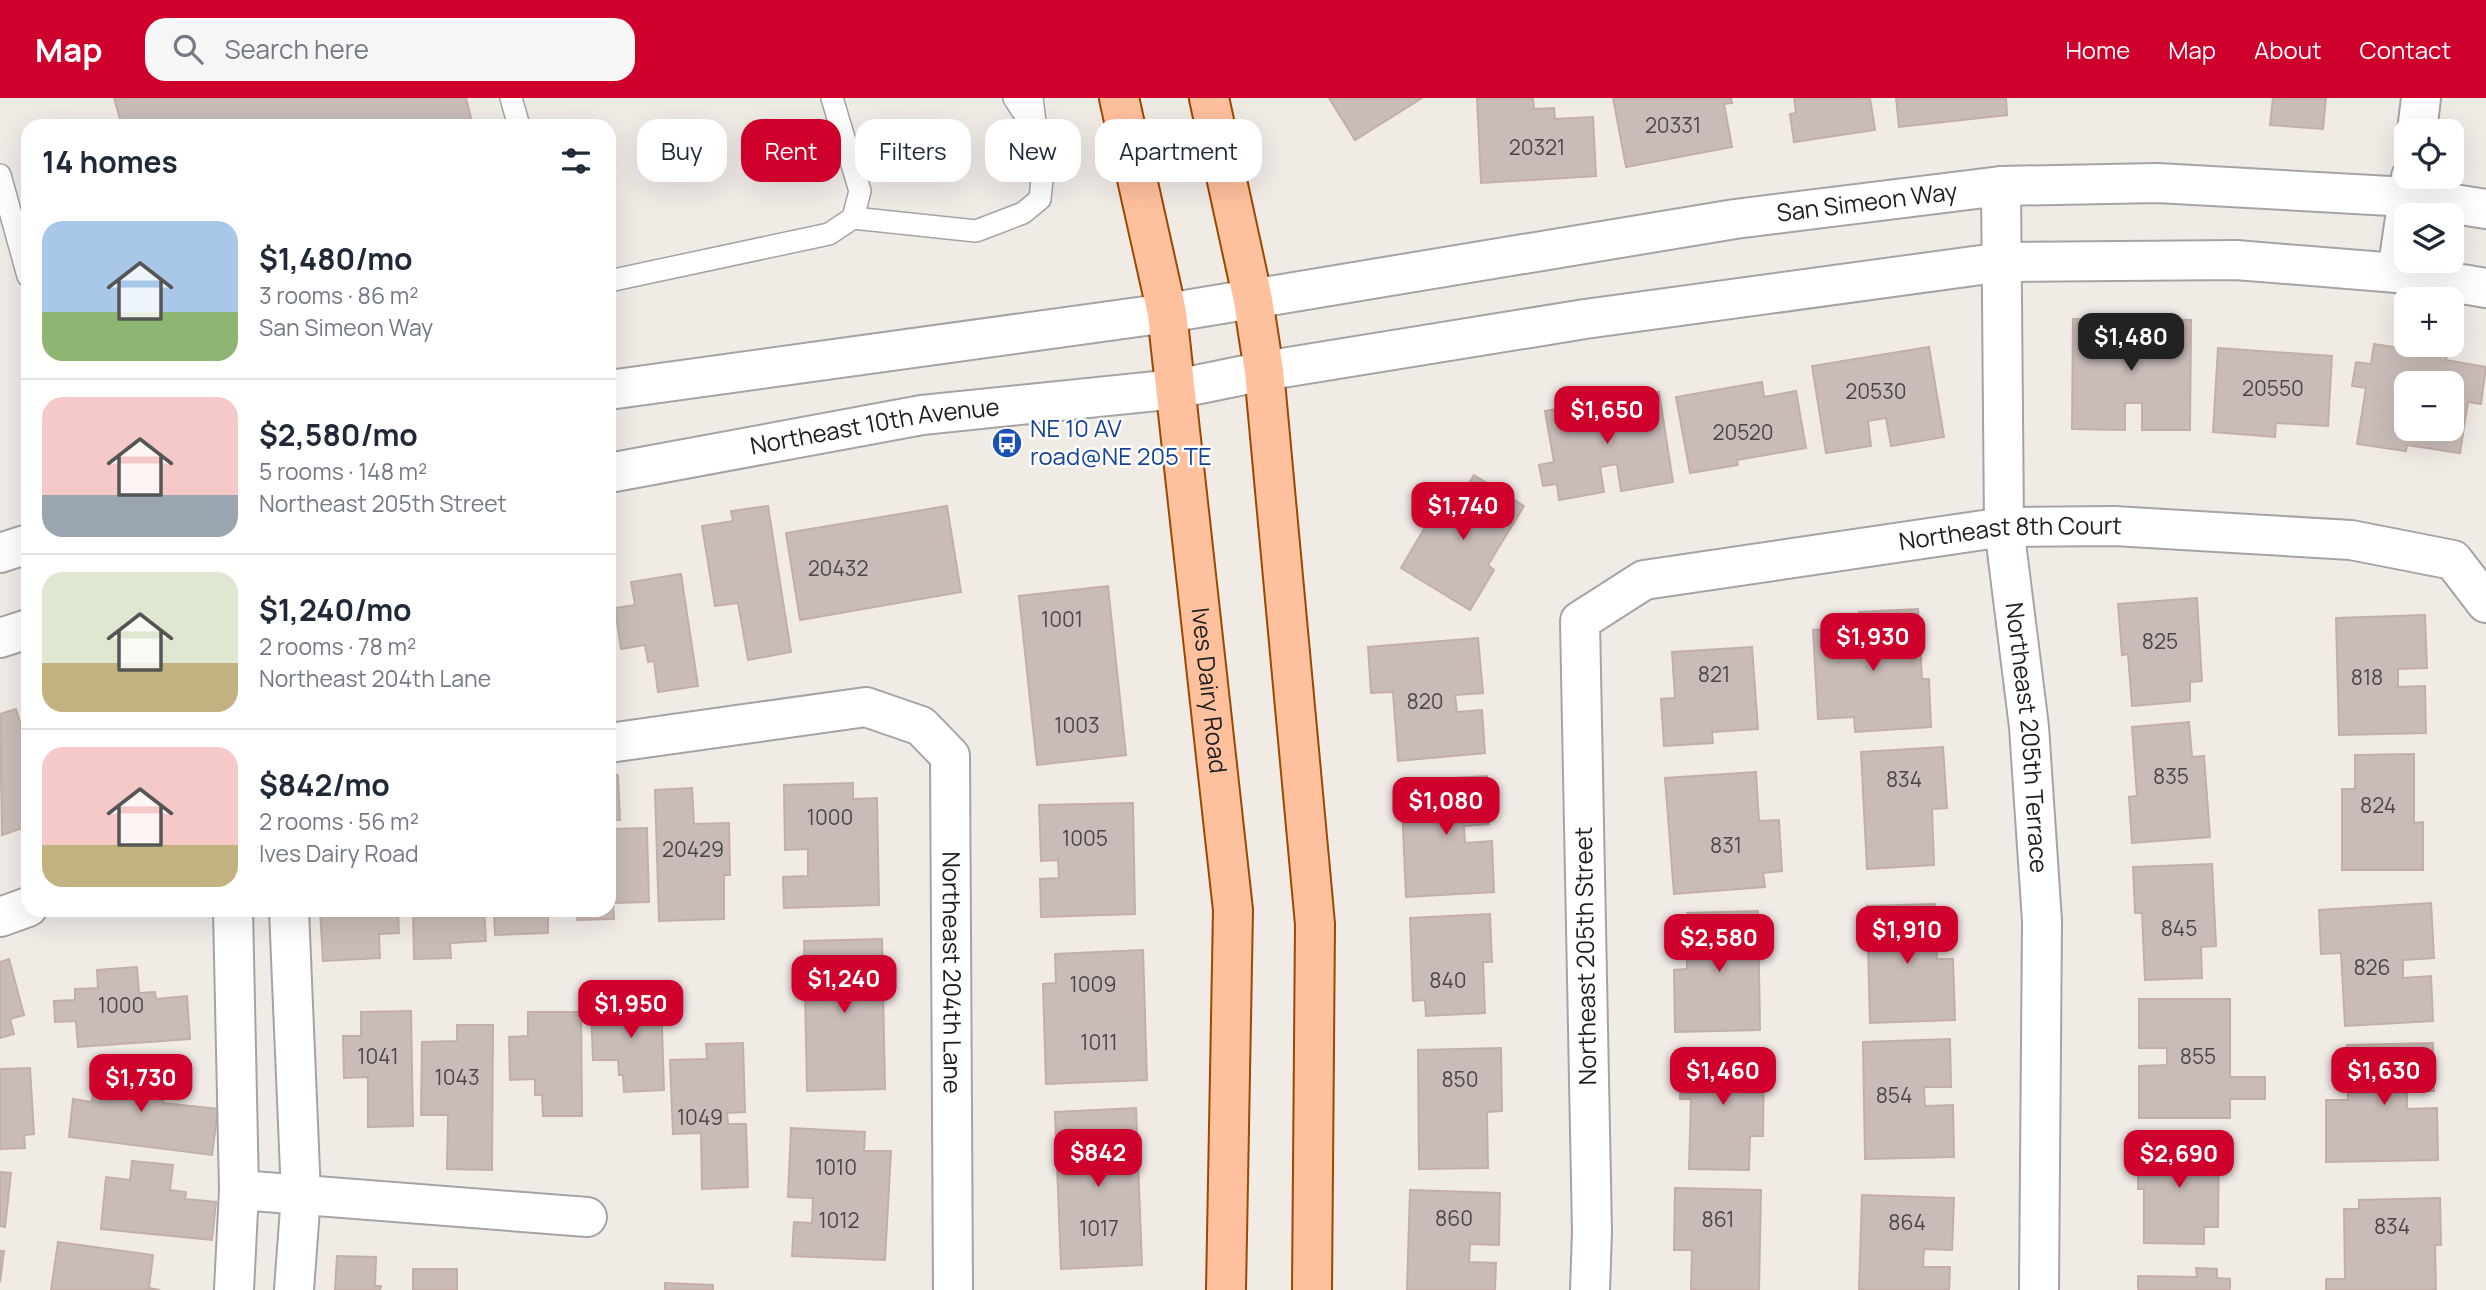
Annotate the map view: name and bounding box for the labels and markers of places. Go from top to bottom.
pin: $1,480 [2074,314,2188,373]
pin: $1,650 [1550,386,1664,446]
place label: NE 10 AV road@NE 205 TE [1030,411,1212,472]
bus stop icon: NE 10 AV road@NE 205 TE [990,426,1024,460]
pin: $1,740 [1406,482,1520,542]
pin: $1,930 [1816,614,1930,673]
pin: $1,080 [1389,778,1503,837]
pin: $1,910 [1850,906,1964,966]
pin: $2,580 [1662,914,1776,974]
pin: $1,240 [787,956,901,1015]
pin: $1,950 [574,981,688,1040]
pin: $1,460 [1666,1048,1780,1107]
pin: $1,630 [2327,1048,2441,1107]
pin: $1,730 [84,1054,198,1114]
pin: $842 [1057,1130,1139,1189]
pin: $2,690 [2122,1130,2236,1190]

